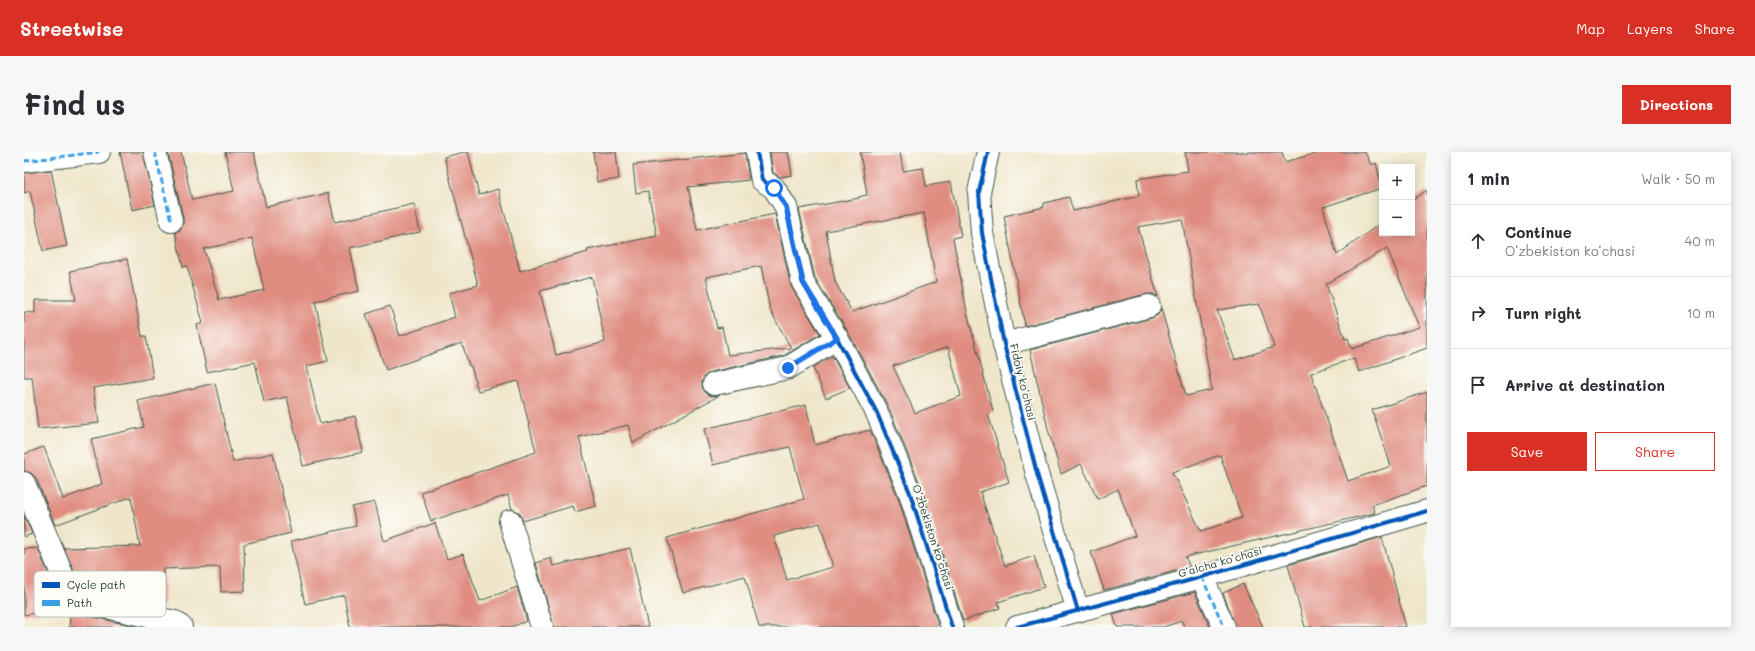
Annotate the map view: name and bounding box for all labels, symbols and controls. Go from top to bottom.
text: Streetwise [20,16,123,41]
text: Map [1576,19,1605,38]
text: Layers [1627,19,1673,38]
text: Share [1695,19,1735,38]
button: Directions [1622,85,1731,124]
text: Find us [24,86,125,122]
map controls [1379,164,1415,236]
button: + [1379,164,1415,200]
text: 1 min [1467,167,1510,189]
text: Walk · 50 m [1641,170,1715,187]
route start [765,179,783,197]
button: − [1379,200,1415,236]
text: Continue [1505,222,1572,242]
icon: ahead [1467,230,1489,252]
text: 40 m [1685,232,1715,249]
text: Oʻzbekiston koʻchasi [1505,242,1635,259]
icon: right [1467,302,1489,324]
text: Turn right [1505,303,1582,323]
text: 10 m [1687,304,1715,321]
street label: Fidoiy koʻchasi [1007,342,1040,422]
route end [779,359,797,377]
icon: arrive [1467,374,1489,396]
text: Arrive at destination [1505,375,1665,395]
button: Save [1467,432,1587,471]
button: Share [1595,432,1715,471]
street label: Oʻzbekiston koʻchasi [909,482,958,592]
street label: Gʻalcha koʻchasi [1176,542,1264,581]
legend [34,571,166,617]
text: Cycle path [67,577,125,592]
text: Path [67,595,92,610]

